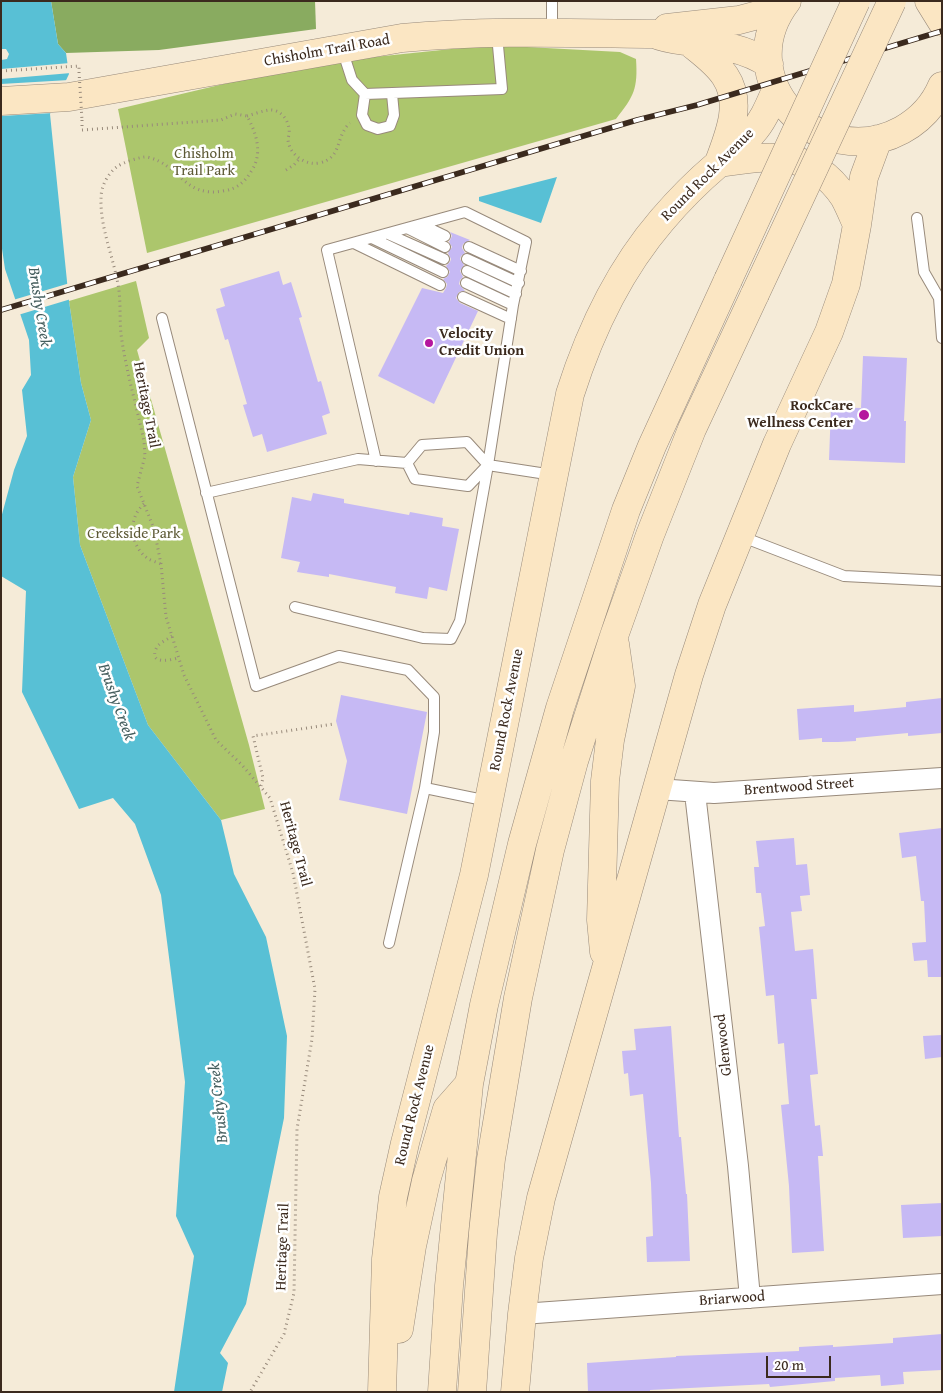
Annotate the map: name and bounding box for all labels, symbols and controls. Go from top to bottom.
street label: Chisholm Trail Road [263,31,391,71]
street label: Round Rock Avenue [658,125,758,225]
park label: Chisholm Trail Park [173,145,235,180]
water label: Brushy Creek [23,266,55,348]
place label: Velocity Credit Union [439,325,524,360]
marker: Velocity Credit Union [423,337,435,349]
street label: Heritage Trail [129,360,163,450]
place label: RockCare Wellness Center [747,397,853,432]
marker: RockCare Wellness Center [857,408,871,422]
park label: Creekside Park [87,525,181,543]
street label: Round Rock Avenue [486,647,528,773]
water label: Brushy Creek [93,661,139,743]
street label: Brentwood Street [743,774,855,800]
street label: Heritage Trail [275,799,315,889]
street label: Glenwood [712,1013,736,1077]
street label: Round Rock Avenue [391,1043,439,1167]
water label: Brushy Creek [205,1062,233,1144]
street label: Heritage Trail [272,1203,294,1291]
street label: Briarwood [699,1288,765,1310]
scale bar [768,1346,833,1378]
text: 20 m [774,1354,804,1375]

